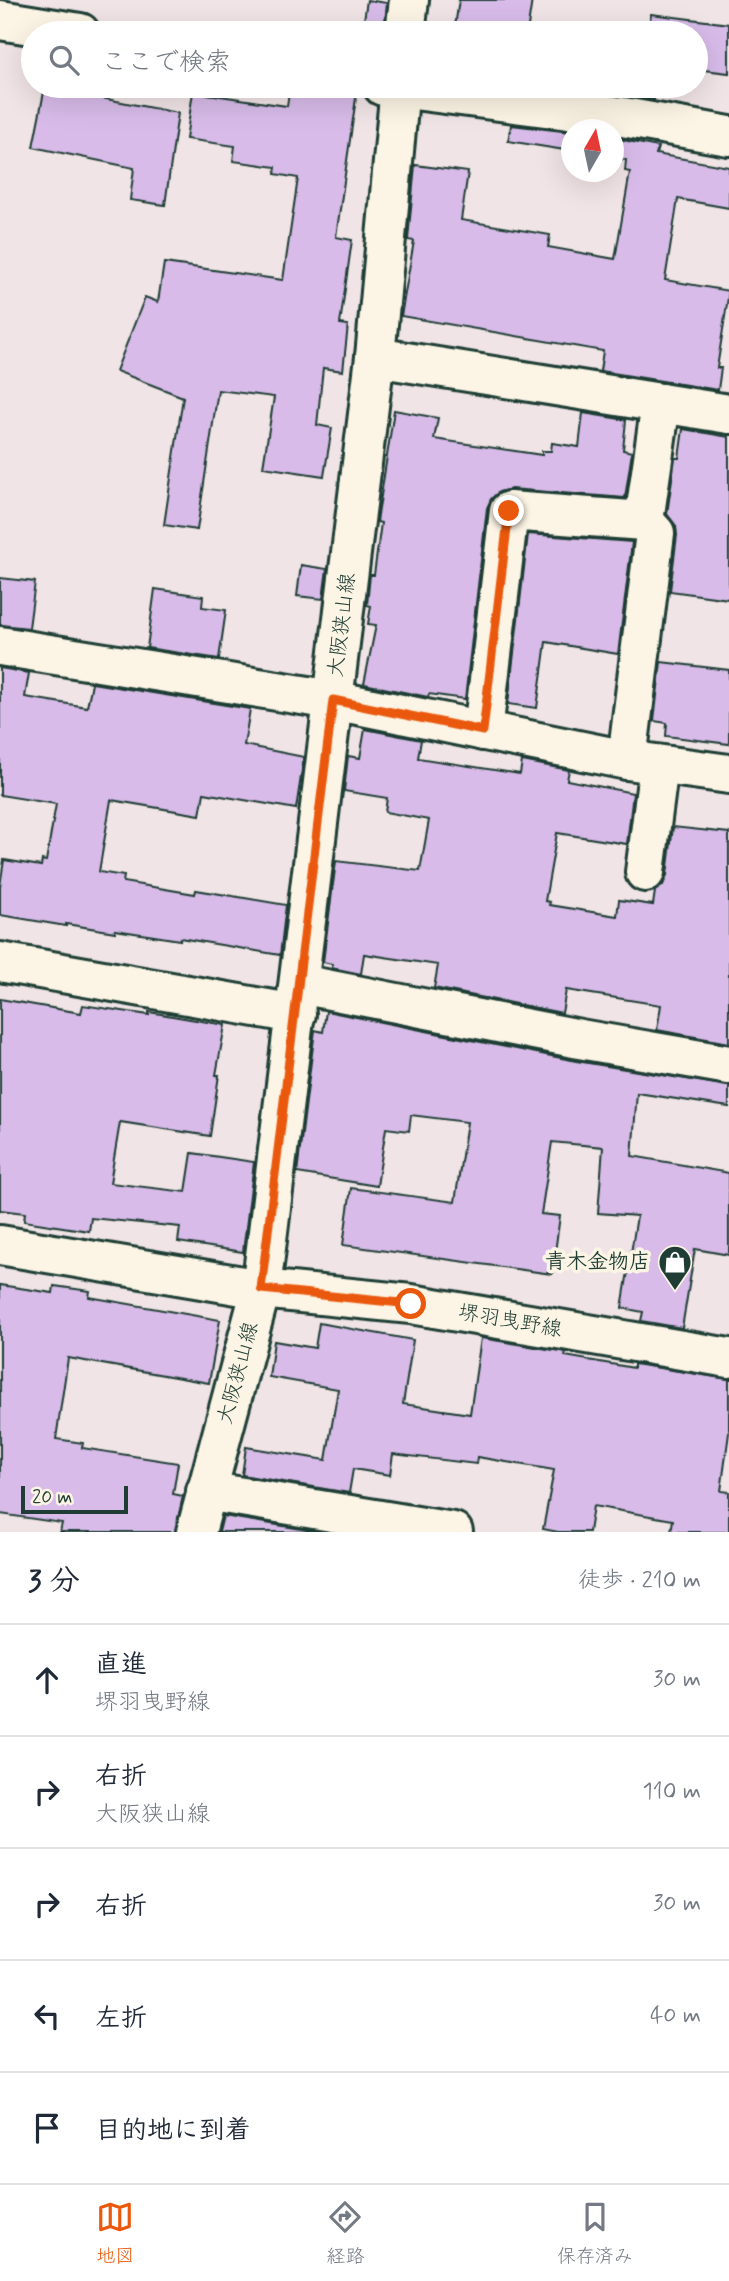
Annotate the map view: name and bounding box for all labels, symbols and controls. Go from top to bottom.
search box [21,21,708,98]
icon: search [45,41,83,79]
text: ここで検索 [101,46,231,80]
north arrow [561,119,624,182]
route end [493,495,524,526]
street label: 大阪狭山線 [322,571,362,679]
shop icon: 青木金物店 [656,1243,694,1292]
place label: 青木金物店 [545,1248,650,1276]
route start [395,1288,426,1319]
street label: 堺羽曳野線 [456,1298,564,1344]
street label: 大阪狭山線 [211,1319,265,1427]
scale bar [21,1483,128,1515]
text: 20 m [32,1485,72,1510]
text: 3 分 [28,1562,80,1601]
text: 徒歩 · 210 m [578,1566,701,1596]
text: 直進 [95,1648,147,1682]
icon: ahead [28,1661,66,1699]
text: 30 m [653,1665,701,1695]
text: 堺羽曳野線 [95,1688,210,1718]
text: 右折 [95,1760,147,1794]
icon: right [28,1773,66,1811]
text: 110 m [642,1777,701,1807]
text: 大阪狭山線 [95,1800,210,1830]
icon: right [28,1885,66,1923]
text: 30 m [653,1889,701,1919]
text: 右折 [95,1890,147,1924]
icon: left [28,1997,66,2035]
text: 40 m [650,2001,701,2031]
text: 左折 [95,2002,147,2036]
icon: arrive [28,2109,66,2147]
text: 目的地に到着 [95,2114,251,2148]
tab: 地図 [96,2198,134,2269]
tab: 経路 [326,2198,365,2269]
tab: 保存済み [557,2198,633,2269]

